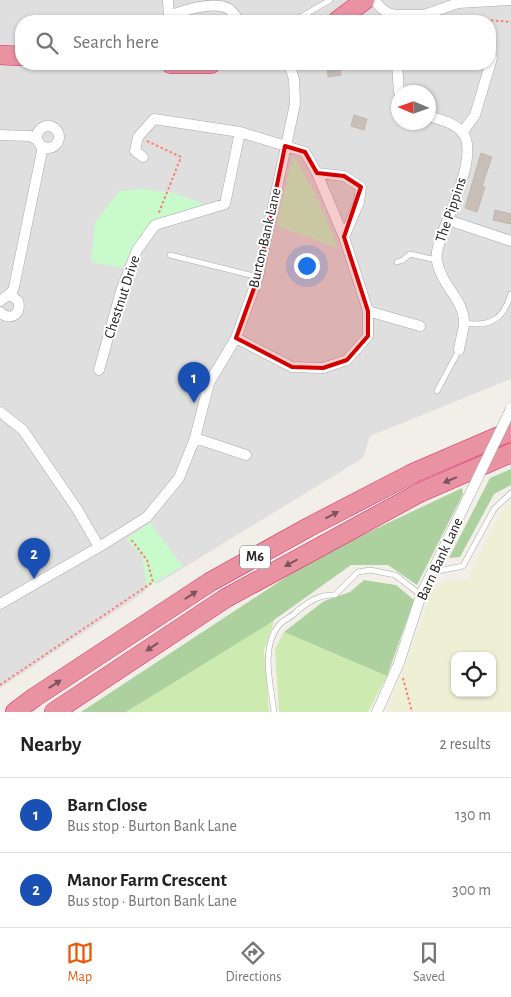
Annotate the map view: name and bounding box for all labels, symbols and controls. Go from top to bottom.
search box [15,15,496,70]
icon: search [33,29,61,57]
text: Search here [73,33,159,52]
north arrow [391,85,436,130]
street label: The Pippins [433,175,469,245]
street label: Burton Bank Lane [246,187,284,289]
street label: Chestnut Drive [101,253,143,341]
your location [294,253,320,279]
pin: 1 [178,362,210,403]
one-way arrow [443,476,457,484]
one-way arrow [325,511,340,519]
street label: Barn Bank Lane [414,515,466,603]
pin: 2 [18,538,50,579]
road number: M6 [240,546,270,568]
one-way arrow [284,558,297,567]
one-way arrow [184,590,198,599]
one-way arrow [145,642,159,652]
map controls [451,652,496,697]
button: locate [451,652,496,697]
one-way arrow [48,679,62,689]
text: Nearby [20,734,81,755]
text: 2 results [439,736,491,752]
text: Barn Close [67,796,147,815]
text: 1 [33,807,39,823]
text: 130 m [455,807,491,823]
text: Bus stop · Burton Bank Lane [67,818,237,834]
text: Manor Farm Crescent [67,871,227,890]
text: 2 [32,882,40,898]
text: 300 m [452,882,491,898]
text: Bus stop · Burton Bank Lane [67,893,237,909]
tab: Map [66,939,94,986]
tab: Directions [226,939,281,986]
tab: Saved [413,939,445,986]

